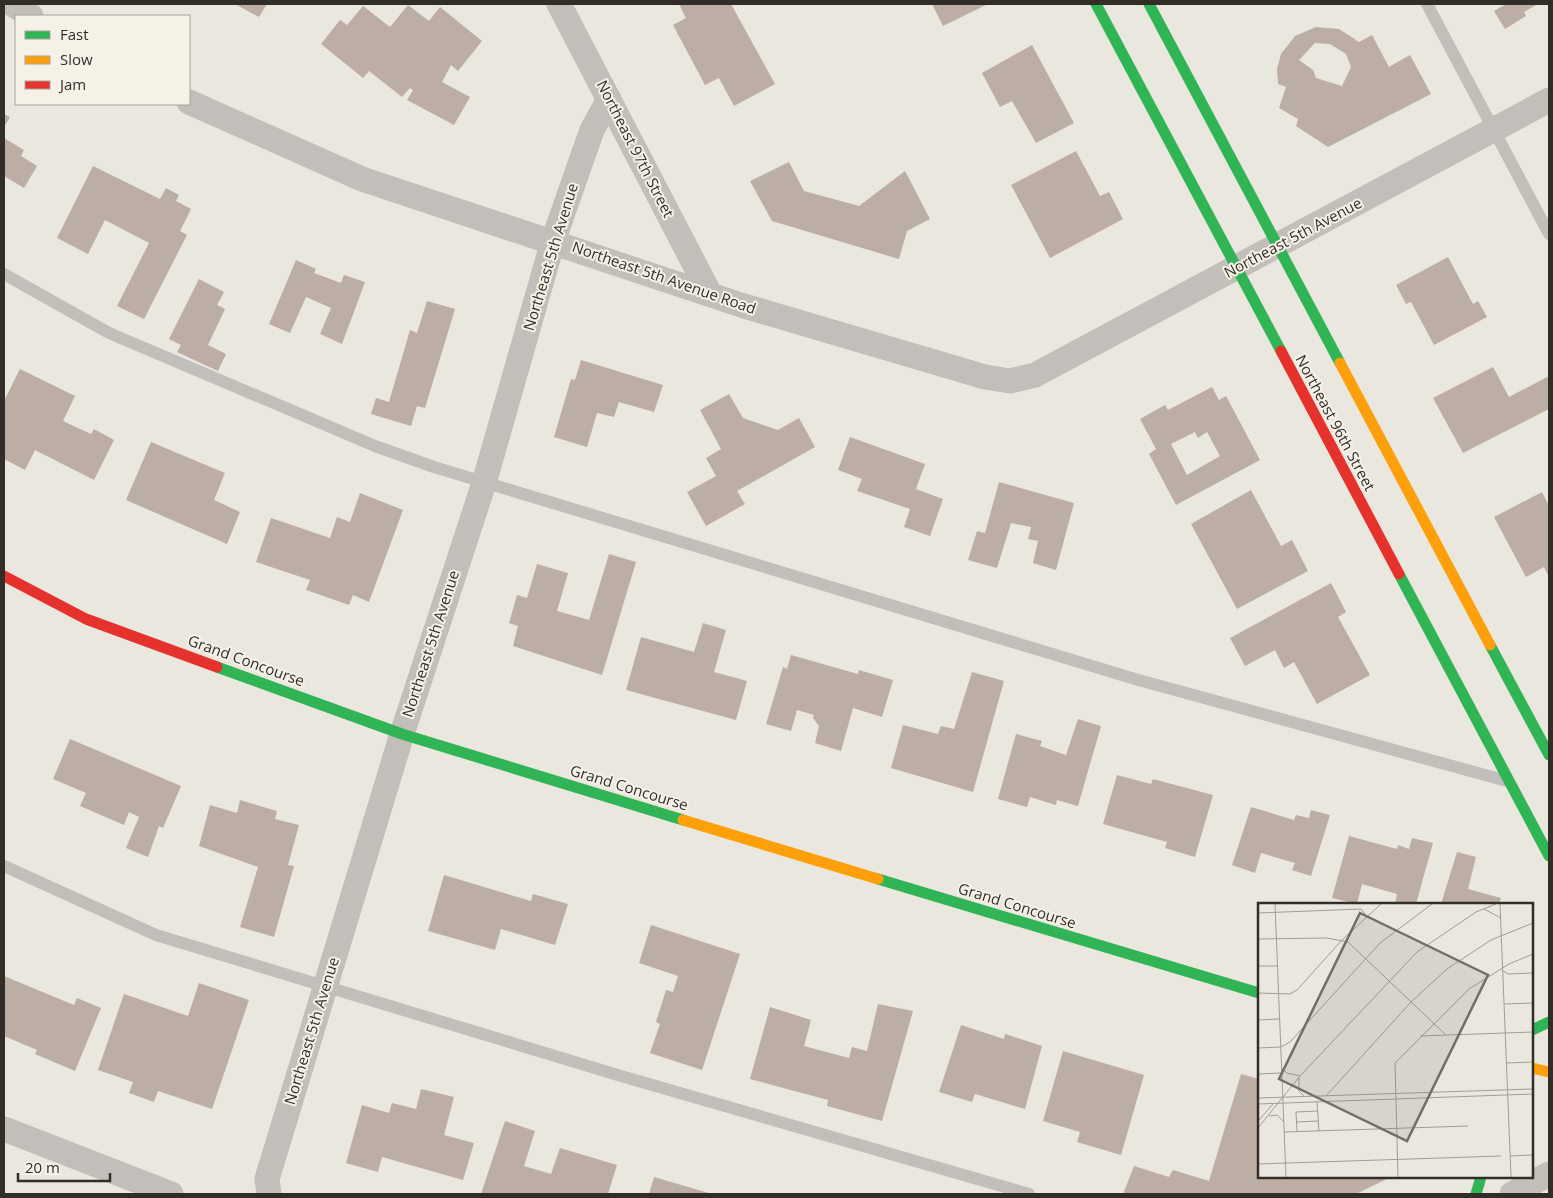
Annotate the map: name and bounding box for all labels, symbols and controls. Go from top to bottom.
legend [15,15,190,105]
text: Fast [60,24,89,44]
text: Slow [60,49,93,69]
text: Jam [58,74,86,94]
street label: Northeast 97th Street [593,76,679,221]
street label: Northeast 5th Avenue [518,180,582,333]
street label: Northeast 5th Avenue [1220,192,1365,282]
street label: Northeast 5th Avenue Road [570,236,759,318]
street label: Northeast 96th Street [1291,351,1380,494]
street label: Northeast 5th Avenue [397,568,463,720]
street label: Grand Concourse [185,630,307,690]
street label: Grand Concourse [568,760,691,815]
street label: Grand Concourse [956,878,1079,933]
inset map [1258,903,1533,1178]
street label: Northeast 5th Avenue [279,954,343,1107]
scale bar [18,1150,110,1182]
text: 20 m [25,1157,60,1177]

